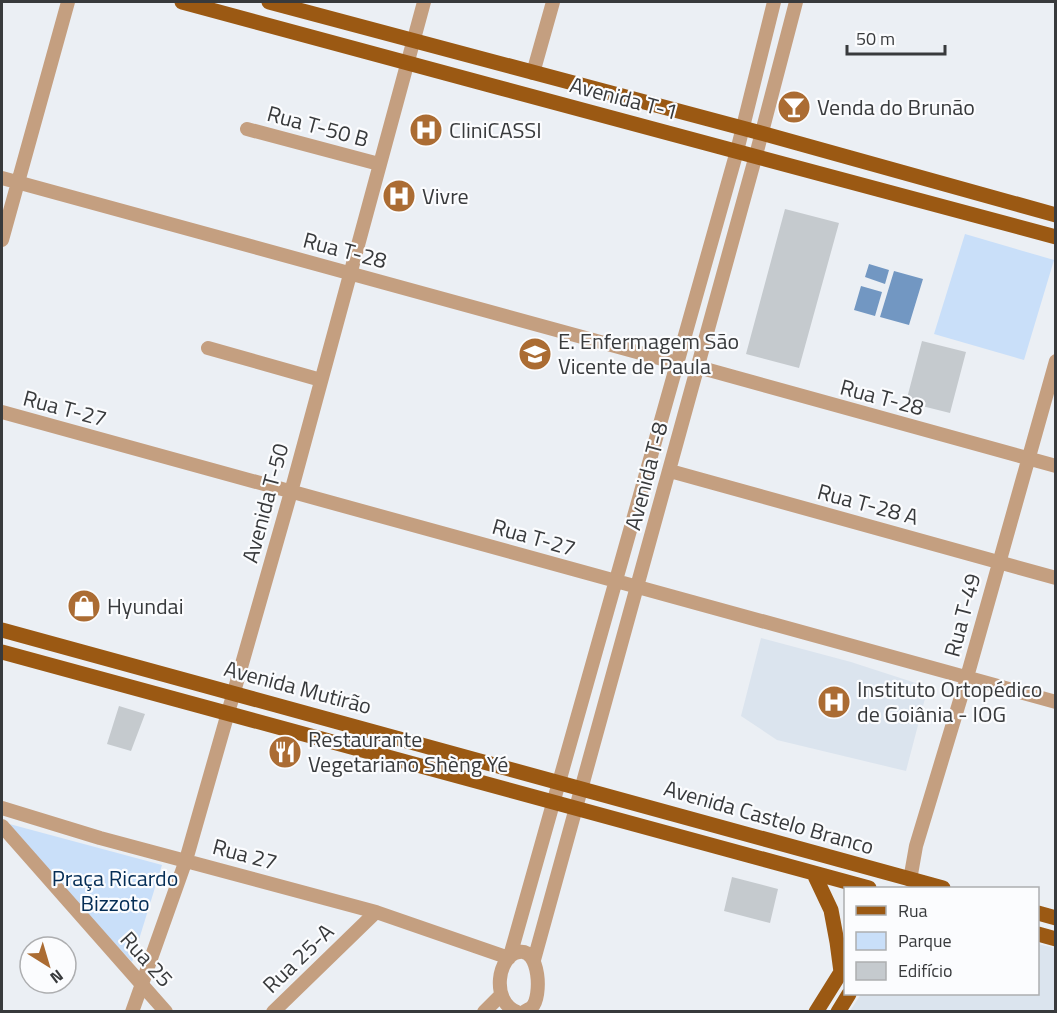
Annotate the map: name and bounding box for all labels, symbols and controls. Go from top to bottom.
scale bar [847,18,944,56]
text: 50 m [856,25,895,52]
street label: Avenida T-1 [566,67,682,129]
bar icon: Venda do Brunão [776,89,812,125]
place label: Venda do Brunão [817,90,975,124]
street label: Rua T-50 B [263,96,373,156]
hospital icon: CliniCASSI [408,112,444,148]
place label: CliniCASSI [449,113,542,147]
hospital icon: Vivre [381,178,417,214]
place label: Vivre [422,179,469,213]
street label: Rua T-28 [299,223,391,277]
place label: E. Enfermagem São Vicente de Paula [558,324,739,383]
school or university icon: E. Enfermagem São Vicente de Paula [517,336,553,372]
street label: Rua T-28 [836,370,928,424]
street label: Rua T-27 [19,381,111,435]
street label: Avenida T-8 [615,418,677,534]
street label: Avenida T-50 [233,439,297,567]
street label: Rua T-28 A [814,474,922,534]
street label: Rua T-27 [488,509,580,565]
street label: Rua T-49 [935,569,989,661]
shop icon: Hyundai [66,588,102,624]
place label: Hyundai [107,589,183,623]
street label: Avenida Mutirão [221,651,375,723]
place label: Instituto Ortopédico de Goiânia - IOG [857,672,1042,731]
hospital icon: Instituto Ortopédico de Goiânia - IOG [816,684,852,720]
place label: Restaurante Vegetariano Shèng Yé [308,722,508,781]
restaurant icon: Restaurante Vegetariano Shèng Yé [267,734,303,770]
street label: Avenida Castelo Branco [660,771,878,863]
street label: Rua 27 [209,829,281,879]
park label: Praça Ricardo Bizzoto [52,861,178,920]
legend [844,887,1039,995]
text: Rua [898,897,928,924]
street label: Rua 25-A [254,915,342,1001]
street label: Rua 25 [112,923,182,995]
text: Parque [898,927,952,954]
north arrow [18,935,78,995]
text: Edifício [898,957,952,984]
text: N [45,964,69,990]

